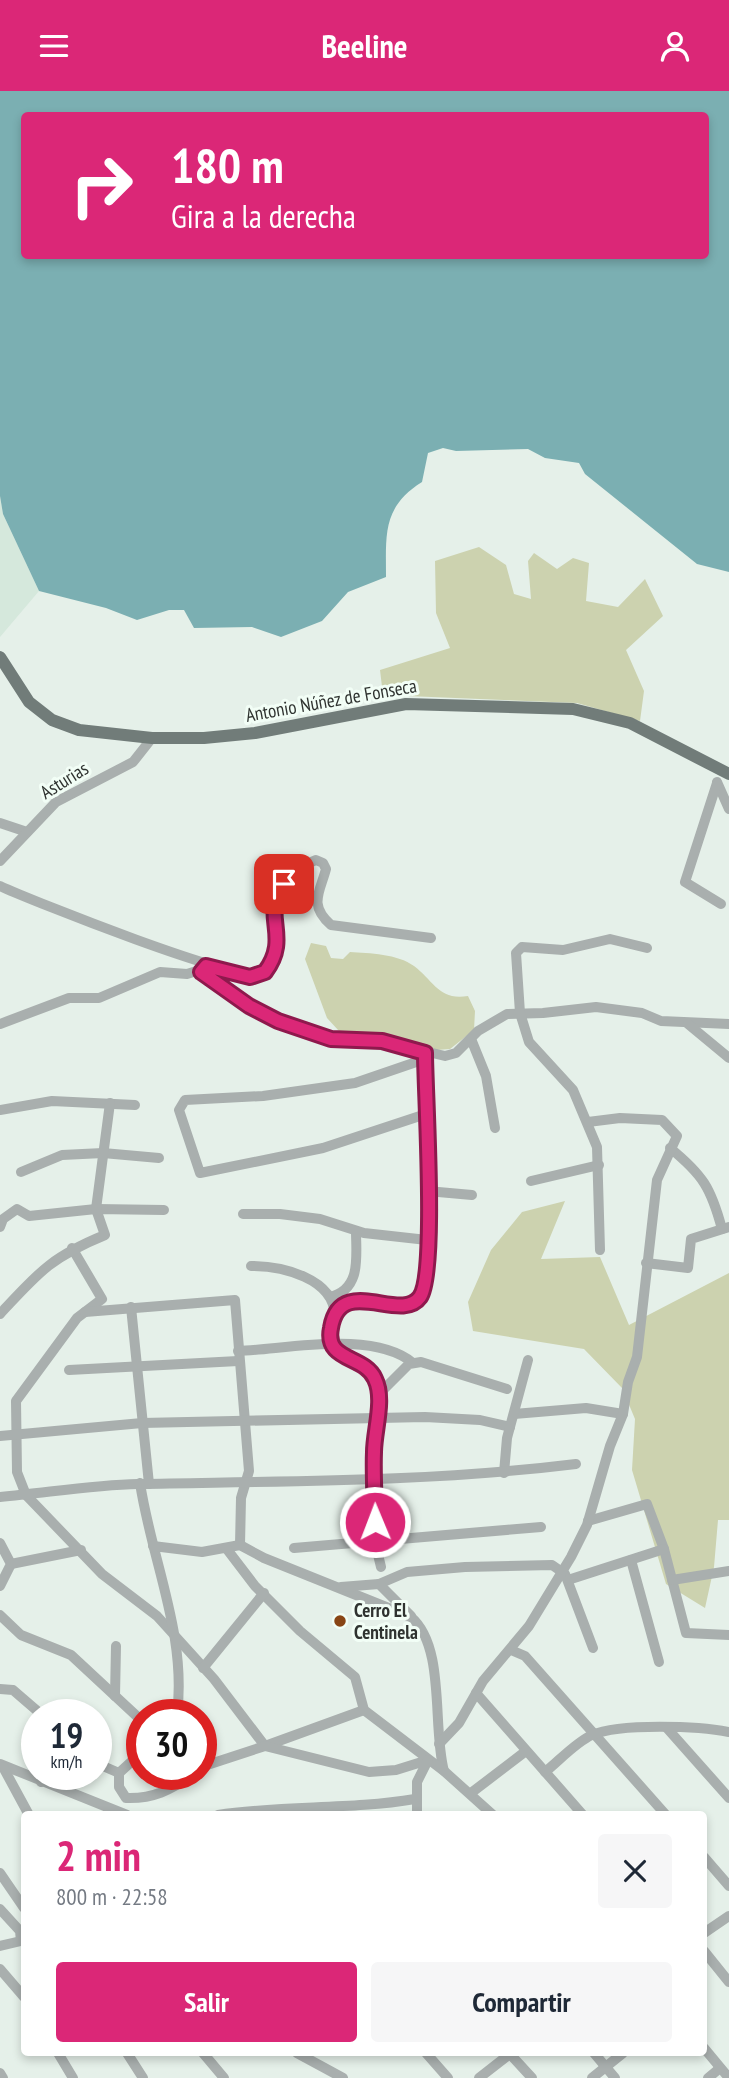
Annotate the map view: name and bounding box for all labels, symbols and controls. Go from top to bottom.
text: Beeline [321,25,408,67]
icon: menu [35,27,73,65]
icon: person [656,27,694,65]
text: 180 m [171,133,284,197]
icon: right [56,140,147,231]
text: Gira a la derecha [171,195,356,237]
street label: Antonio Núñez de Fonseca [244,673,418,727]
street label: Asturias [35,756,93,804]
pin [254,854,314,914]
icon: arrive [265,865,303,903]
position arrow [338,1485,412,1559]
place label: Cerro El Centinela [354,1598,418,1644]
marker: Cerro El Centinela [332,1613,348,1629]
speed limit sign: 30 [126,1699,217,1790]
text: 19 [50,1712,83,1758]
text: km/h [51,1750,82,1773]
text: 2 min [56,1828,141,1883]
button: close [598,1834,672,1908]
text: 800 m · 22:58 [56,1882,168,1911]
button: Salir [56,1962,357,2042]
button: Compartir [371,1962,672,2042]

